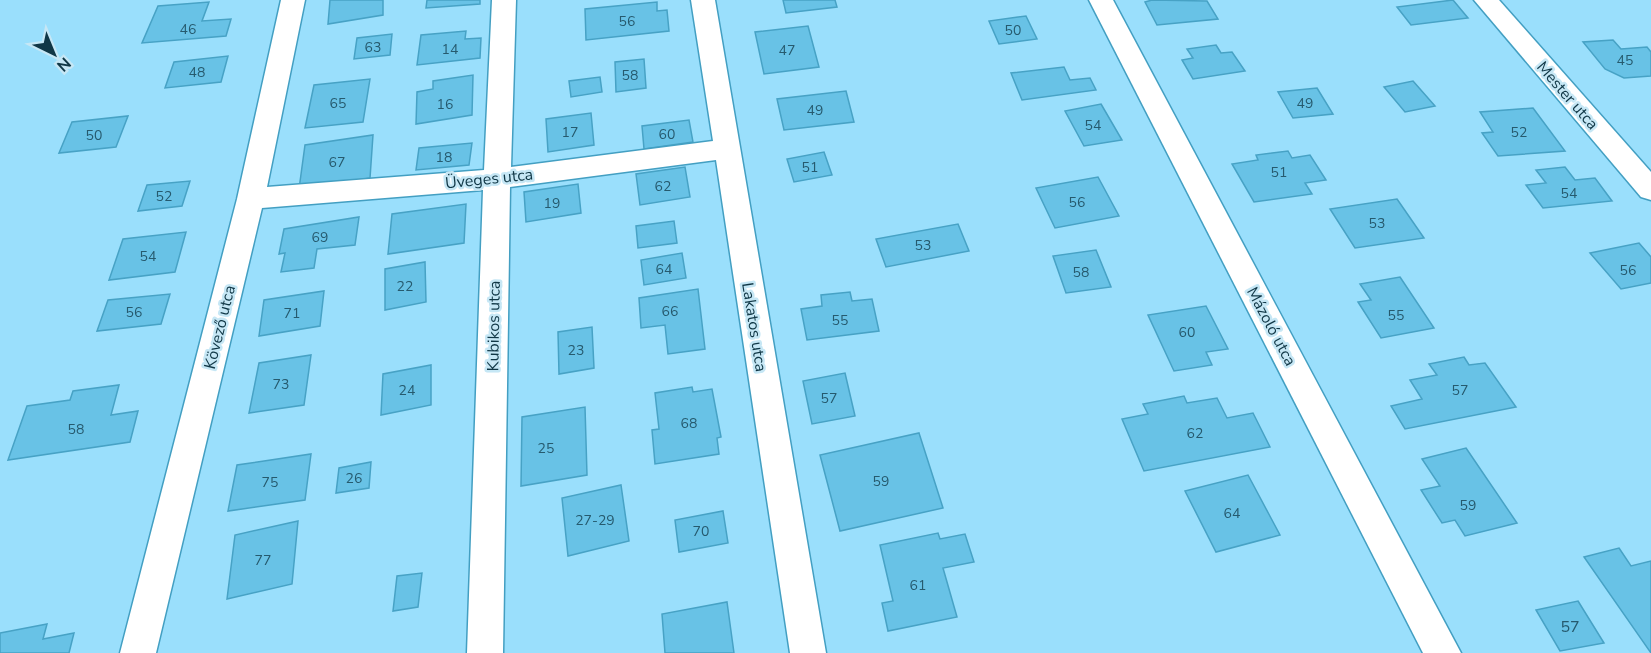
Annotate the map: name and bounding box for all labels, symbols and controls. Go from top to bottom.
house number: 56 [619,12,635,31]
house number: 46 [180,20,196,39]
house number: 50 [1005,21,1021,40]
north arrow [24,24,84,84]
house number: 63 [365,38,381,57]
house number: 14 [442,40,458,59]
house number: 47 [779,41,795,60]
house number: 45 [1617,51,1633,70]
text: N [52,52,75,76]
street label: Mester utca [1531,57,1603,135]
house number: 48 [189,63,205,82]
house number: 58 [622,66,638,85]
house number: 65 [330,94,346,113]
house number: 49 [1297,94,1313,113]
house number: 16 [437,95,453,114]
house number: 49 [807,101,823,120]
house number: 54 [1085,116,1101,135]
house number: 17 [562,123,578,142]
house number: 52 [1511,123,1527,142]
house number: 60 [659,125,675,144]
house number: 50 [86,126,102,145]
house number: 18 [436,148,452,167]
house number: 67 [329,153,345,172]
house number: 51 [802,158,818,177]
street label: Üveges utca [444,163,534,195]
house number: 51 [1271,163,1287,182]
house number: 62 [655,177,671,196]
house number: 54 [1561,184,1577,203]
house number: 52 [156,187,172,206]
house number: 56 [1069,193,1085,212]
house number: 19 [544,194,560,213]
house number: 53 [1369,214,1385,233]
house number: 69 [312,228,328,247]
house number: 53 [915,236,931,255]
house number: 54 [140,247,156,266]
house number: 64 [656,260,672,279]
house number: 56 [1620,261,1636,280]
house number: 58 [1073,263,1089,282]
house number: 22 [397,277,413,296]
street label: Kubikos utca [482,280,506,372]
street label: Lakatos utca [736,281,772,373]
street label: Kövező utca [199,283,241,372]
street label: Mázoló utca [1241,283,1301,370]
house number: 66 [662,302,678,321]
house number: 56 [126,303,142,322]
house number: 71 [284,304,300,323]
house number: 55 [1388,306,1404,325]
house number: 55 [832,311,848,330]
house number: 60 [1179,323,1195,342]
house number: 23 [568,341,584,360]
house number: 73 [273,375,289,394]
house number: 24 [399,381,415,400]
house number: 57 [1452,381,1468,400]
house number: 57 [821,389,837,408]
house number: 68 [681,414,697,433]
house number: 58 [68,420,84,439]
house number: 62 [1187,424,1203,443]
house number: 25 [538,439,554,458]
house number: 26 [346,469,362,488]
house number: 59 [873,472,889,491]
house number: 75 [262,473,278,492]
house number: 59 [1460,496,1476,515]
house number: 64 [1224,504,1240,523]
house number: 27-29 [575,511,615,530]
house number: 70 [693,522,709,541]
house number: 77 [255,551,271,570]
house number: 61 [910,576,926,595]
house number: 57 [1560,616,1580,638]

